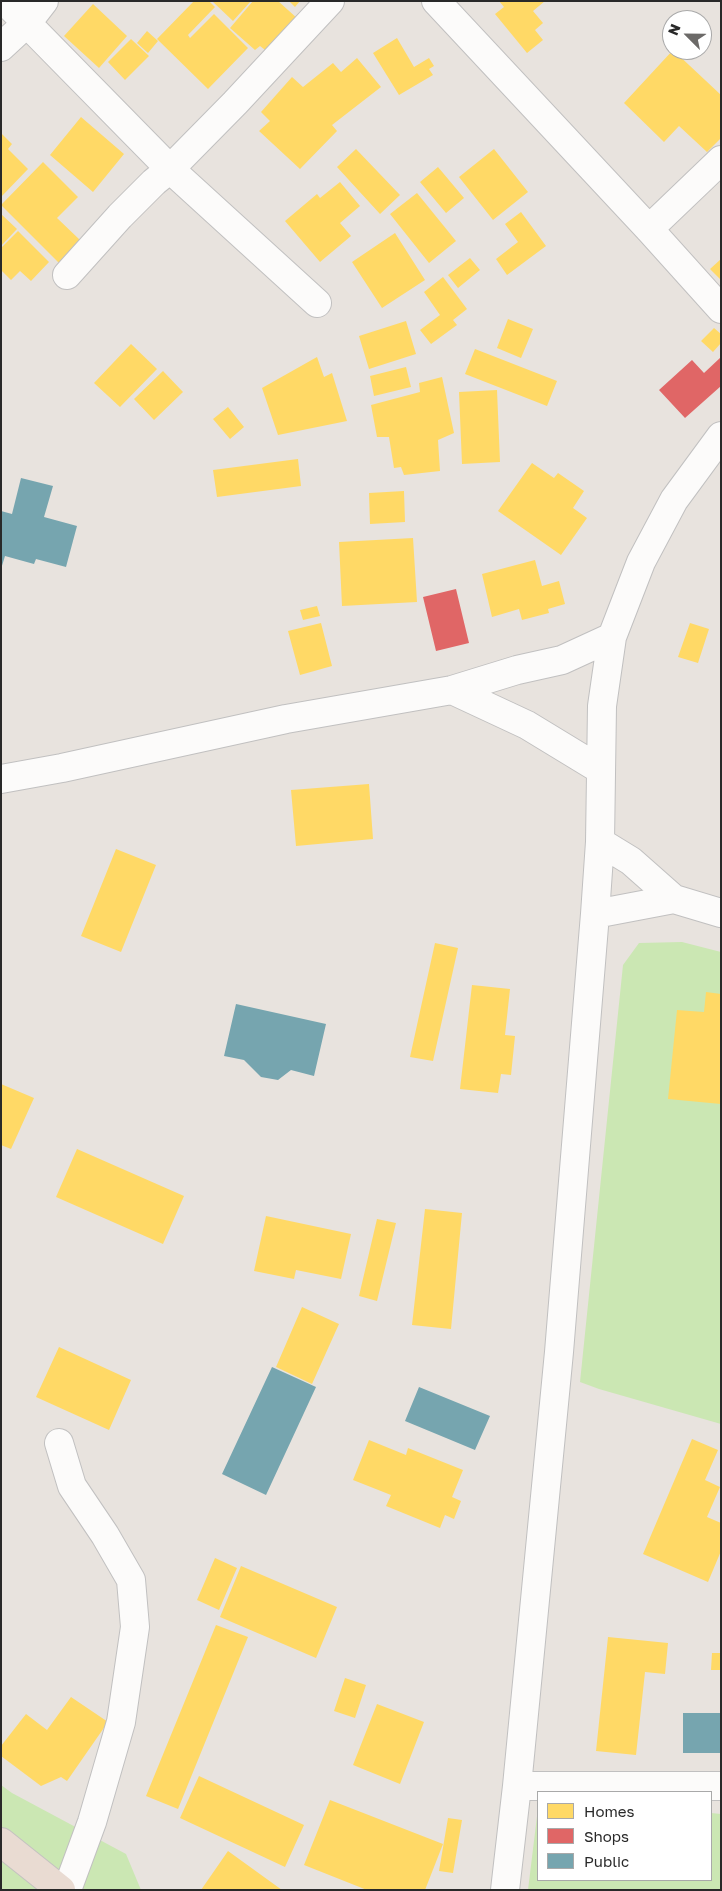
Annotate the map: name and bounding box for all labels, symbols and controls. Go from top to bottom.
north arrow [662,10,712,60]
text: N [664,21,684,38]
legend [537,1791,712,1881]
text: Homes [584,1802,634,1820]
text: Shops [584,1827,629,1845]
text: Public [584,1852,629,1870]

